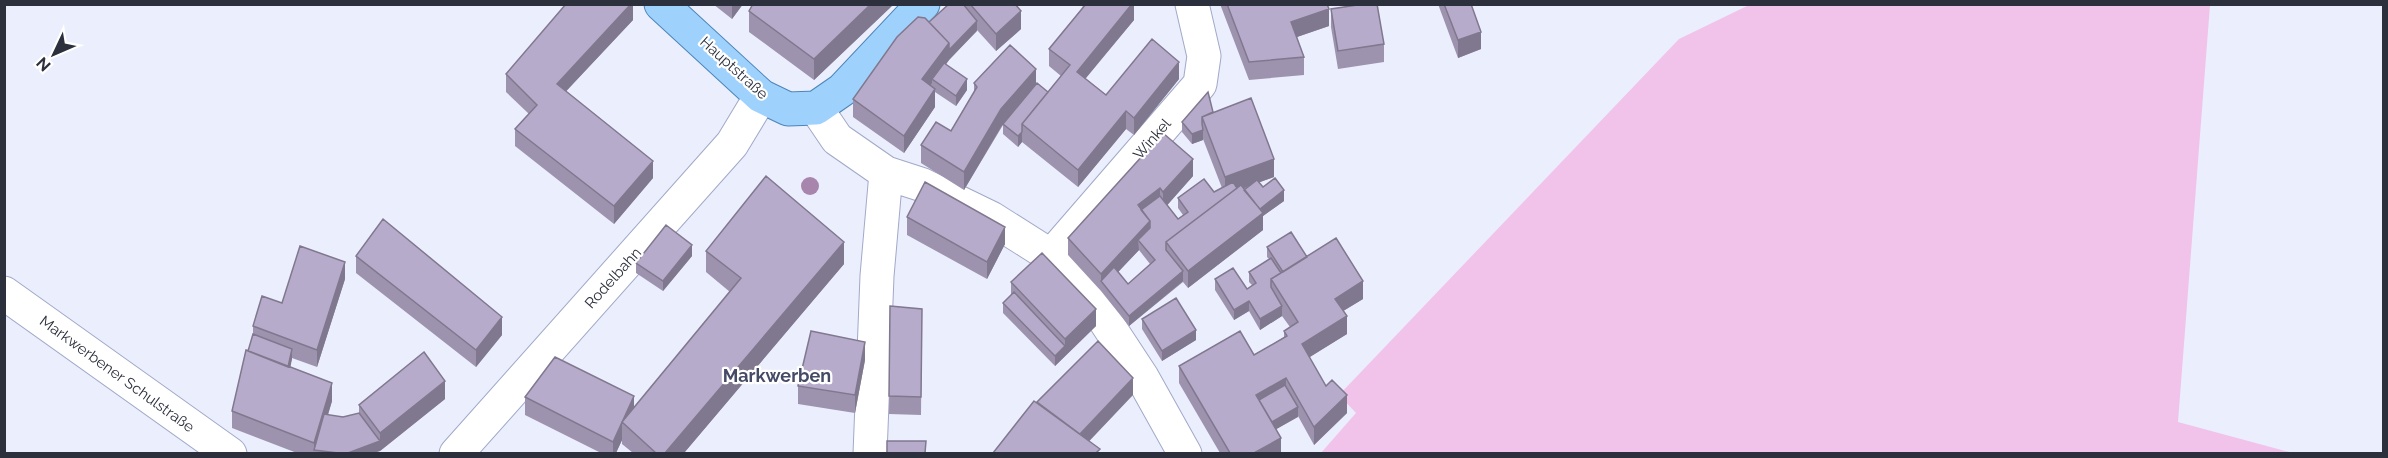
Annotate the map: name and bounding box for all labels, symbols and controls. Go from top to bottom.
north arrow [24,24,84,84]
street label: Hauptstraße [696,33,772,103]
text: N [32,53,55,75]
street label: Winkel [1129,114,1175,163]
street label: Rodelbahn [581,244,645,312]
street label: Markwerbener Schulstraße [36,312,198,436]
district label: Markwerben [723,365,831,386]

